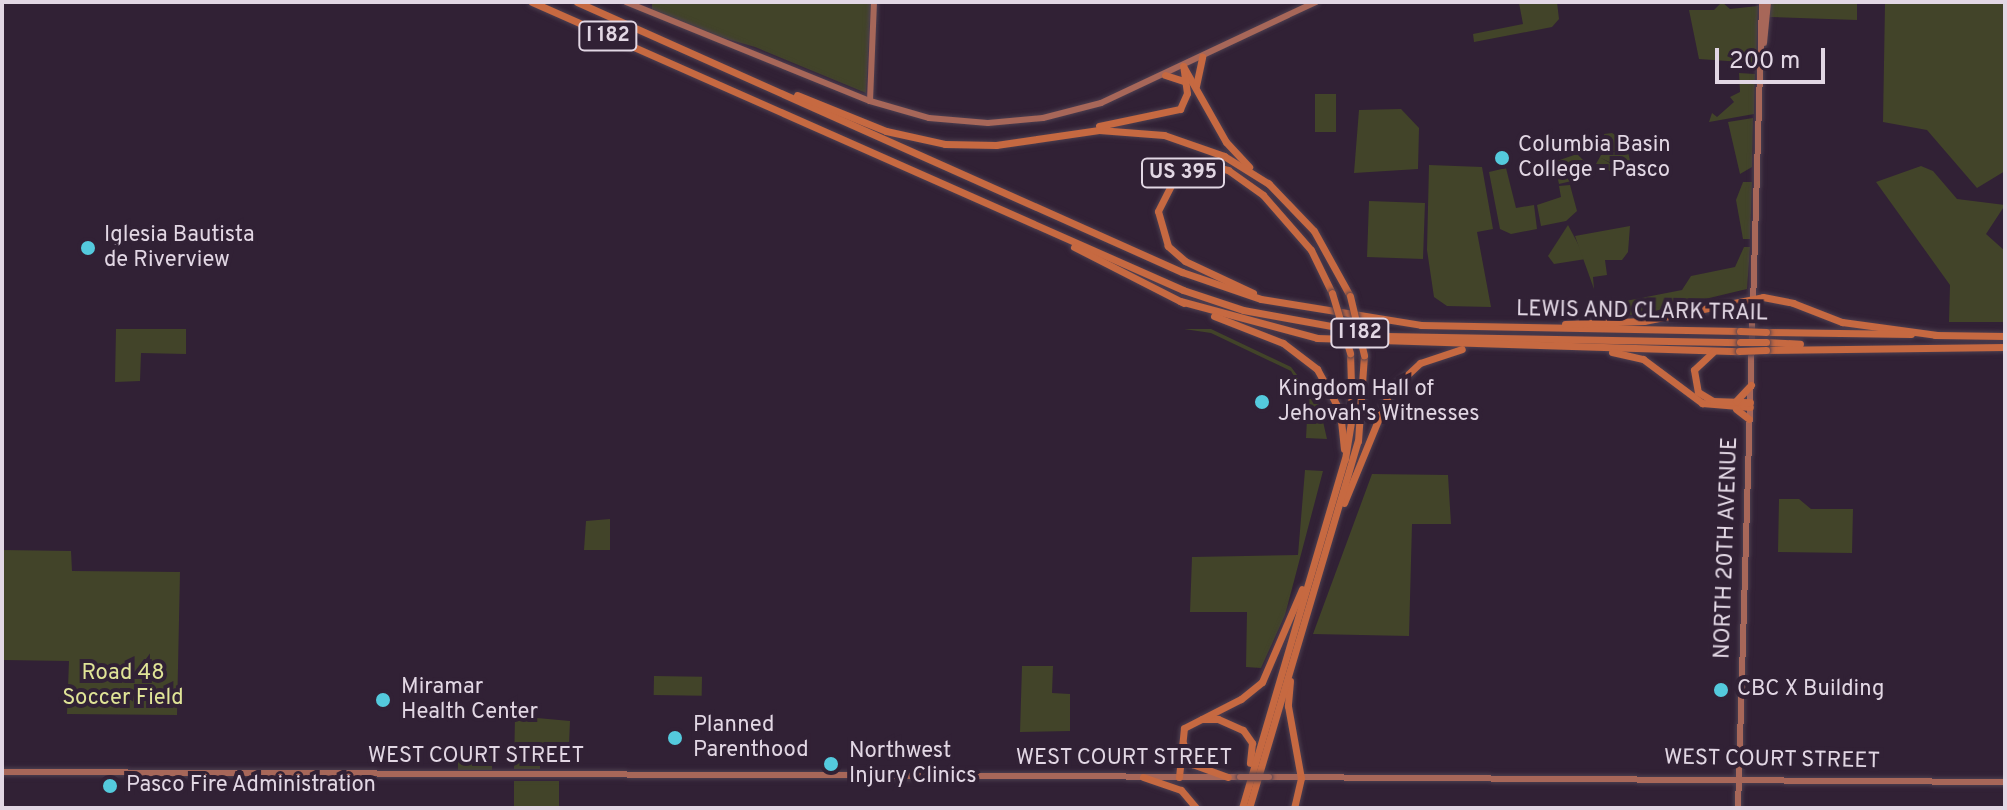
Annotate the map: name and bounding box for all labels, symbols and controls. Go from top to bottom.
road number: I 182 [578,20,638,52]
scale bar [1719,32,1829,82]
text: 200 m [1729,47,1800,77]
place label: Columbia Basin College - Pasco [1518,132,1671,184]
marker: Columbia Basin College - Pasco [1493,149,1511,167]
road number: US 395 [1141,157,1225,189]
place label: Iglesia Bautista de Riverview [104,222,255,274]
marker: Iglesia Bautista de Riverview [79,239,97,257]
street label: LEWIS AND CLARK TRAIL [1515,297,1769,327]
road number: I 182 [1330,317,1390,349]
place label: Kingdom Hall of Jehovah's Witnesses [1278,376,1480,428]
marker: Kingdom Hall of Jehovah's Witnesses [1253,393,1271,411]
street label: NORTH 20TH AVENUE [1710,436,1744,660]
park label: Road 48 Soccer Field [62,660,184,712]
place label: Miramar Health Center [401,674,538,726]
place label: CBC X Building [1737,677,1884,703]
marker: CBC X Building [1712,681,1730,699]
marker: Miramar Health Center [372,689,394,711]
place label: Planned Parenthood [693,712,809,764]
marker: Planned Parenthood [664,727,686,749]
place label: Northwest Injury Clinics [849,738,977,790]
street label: WEST COURT STREET [367,744,585,770]
street label: WEST COURT STREET [1663,745,1881,775]
street label: WEST COURT STREET [1015,746,1233,772]
marker: Northwest Injury Clinics [820,753,842,775]
place label: Pasco Fire Administration [126,773,377,799]
marker: Pasco Fire Administration [101,777,119,795]

